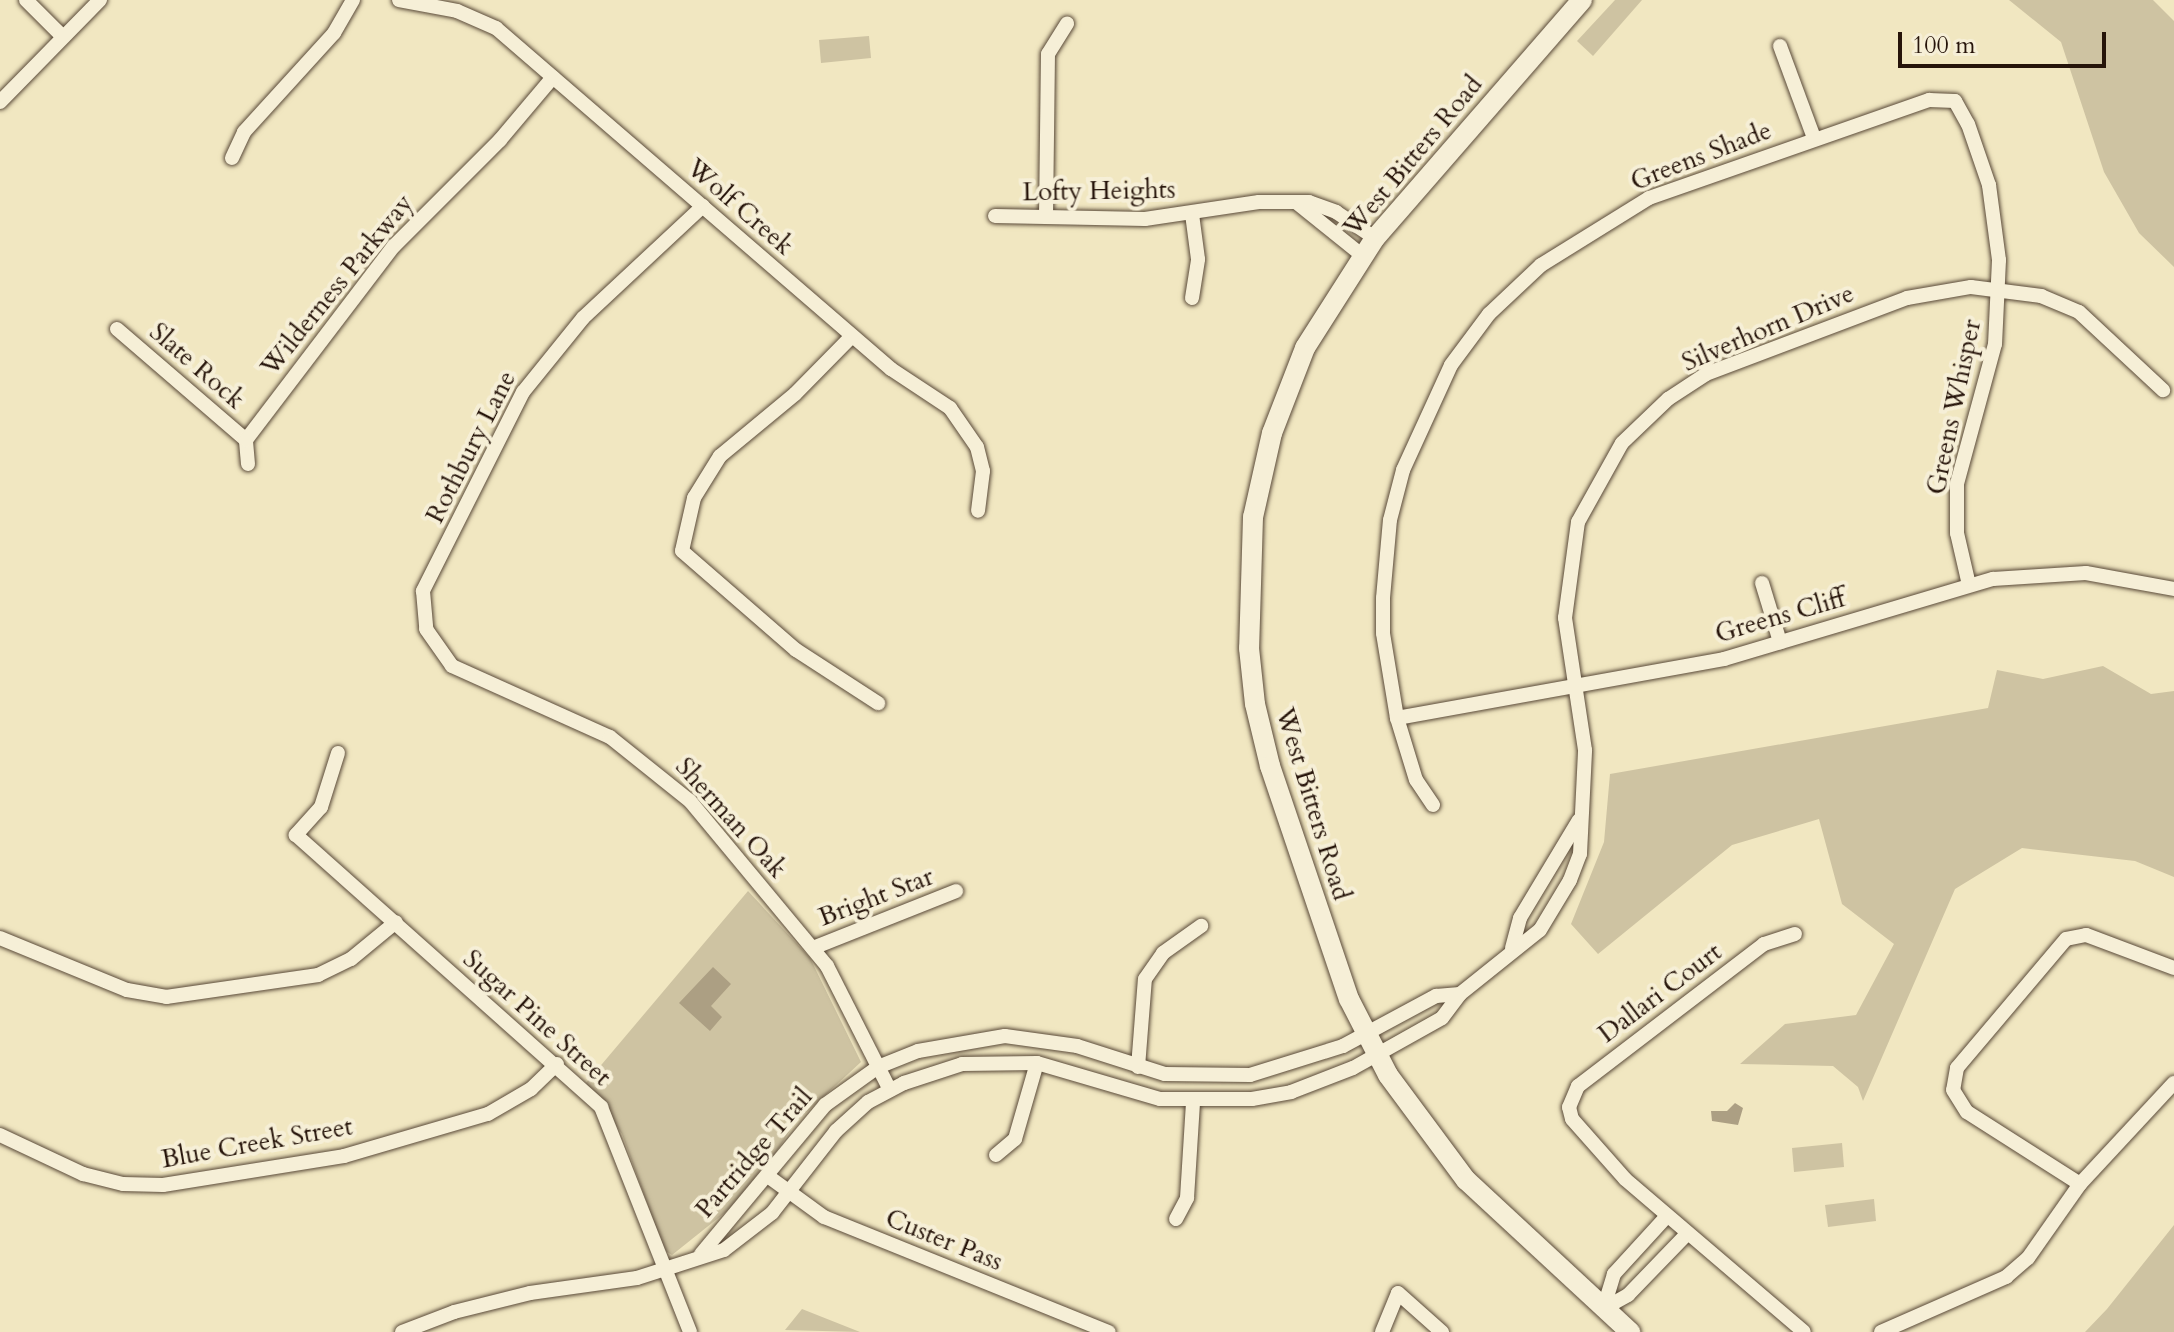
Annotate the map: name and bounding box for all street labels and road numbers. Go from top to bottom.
street label: West Bitters Road [1337,69,1489,243]
street label: Greens Shade [1626,115,1776,197]
street label: Wolf Creek [680,152,800,262]
street label: Lofty Heights [1022,174,1176,208]
street label: Wilderness Parkway [254,188,420,382]
street label: Silverhorn Drive [1677,278,1859,378]
street label: Slate Rock [143,316,251,416]
street label: Greens Whisper [1920,317,1988,497]
street label: Rothbury Lane [419,366,523,528]
street label: Greens Cliff [1712,583,1848,649]
street label: West Bitters Road [1269,704,1357,904]
street label: Sherman Oak [669,751,793,885]
street label: Bright Star [814,861,938,933]
street label: Dallari Court [1592,936,1728,1050]
street label: Sugar Pine Street [457,943,617,1093]
street label: Partridge Trail [689,1082,819,1224]
street label: Blue Creek Street [159,1111,355,1175]
street label: Custer Pass [881,1202,1007,1278]

